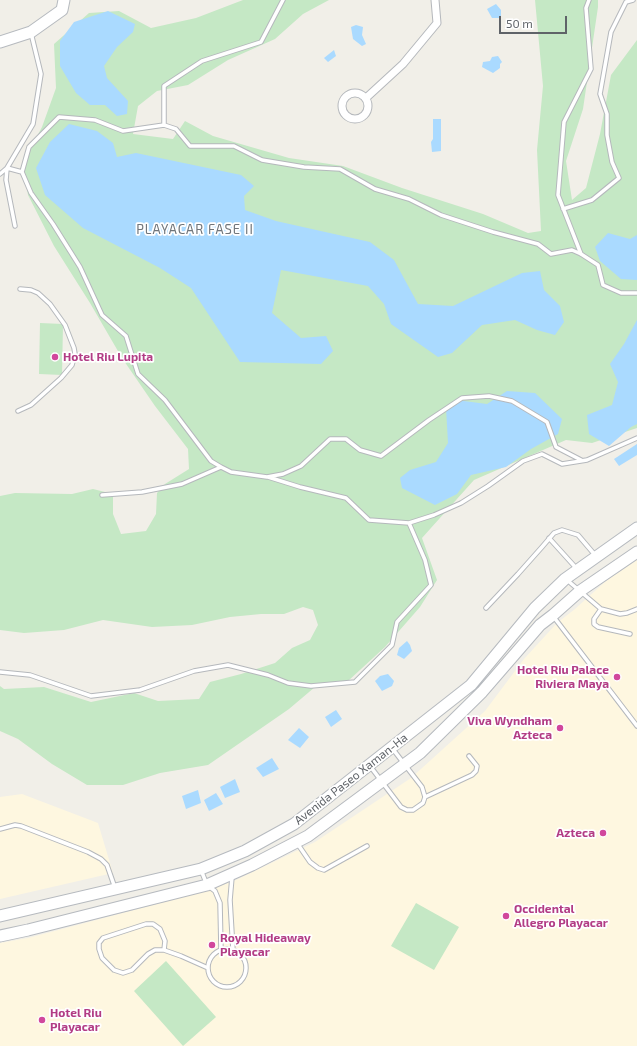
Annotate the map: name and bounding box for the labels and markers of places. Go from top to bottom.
place label: Hotel Riu Lupita [63,350,153,364]
marker: Hotel Riu Lupita [50,352,60,362]
place label: Hotel Riu Palace Riviera Maya [517,663,609,691]
marker: Hotel Riu Palace Riviera Maya [612,672,622,682]
place label: Viva Wyndham Azteca [467,714,552,742]
marker: Viva Wyndham Azteca [555,723,565,733]
place label: Azteca [556,826,595,840]
marker: Azteca [598,828,608,838]
place label: Occidental Allegro Playacar [514,902,608,930]
marker: Occidental Allegro Playacar [501,911,511,921]
place label: Royal Hideaway Playacar [220,931,311,959]
marker: Royal Hideaway Playacar [207,940,217,950]
place label: Hotel Riu Playacar [50,1006,102,1034]
marker: Hotel Riu Playacar [37,1015,47,1025]

